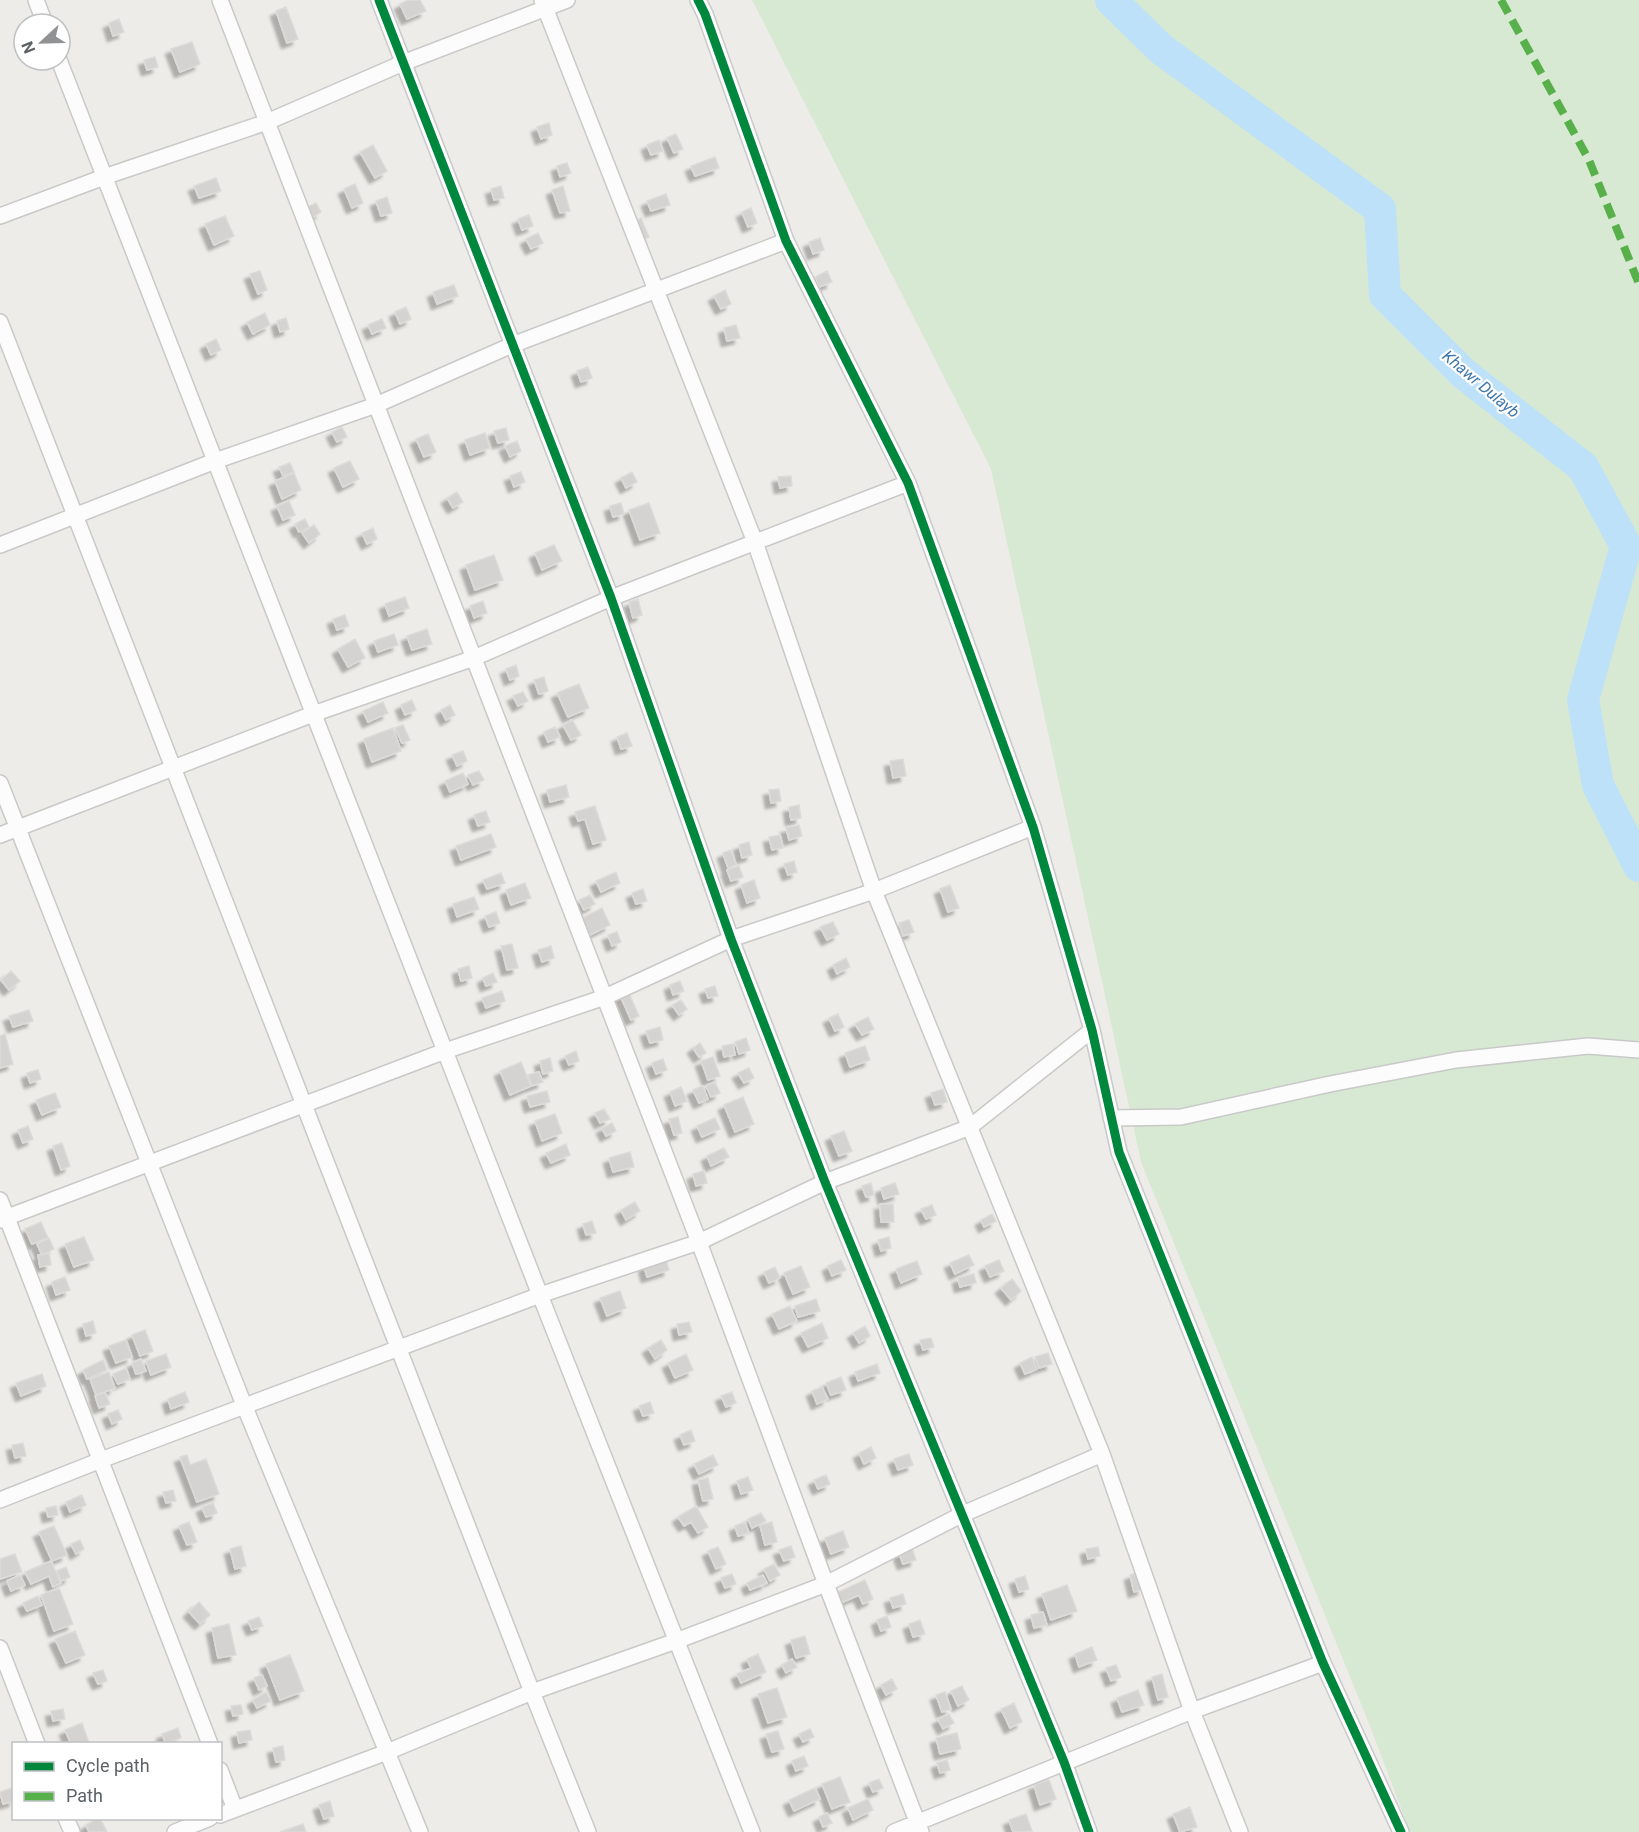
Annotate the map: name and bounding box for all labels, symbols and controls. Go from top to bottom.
north arrow [12,12,72,72]
text: N [18,39,39,56]
water label: Khawr Dulayb [1439,346,1524,422]
legend [12,1742,222,1820]
text: Cycle path [66,1755,150,1776]
text: Path [66,1785,103,1806]

